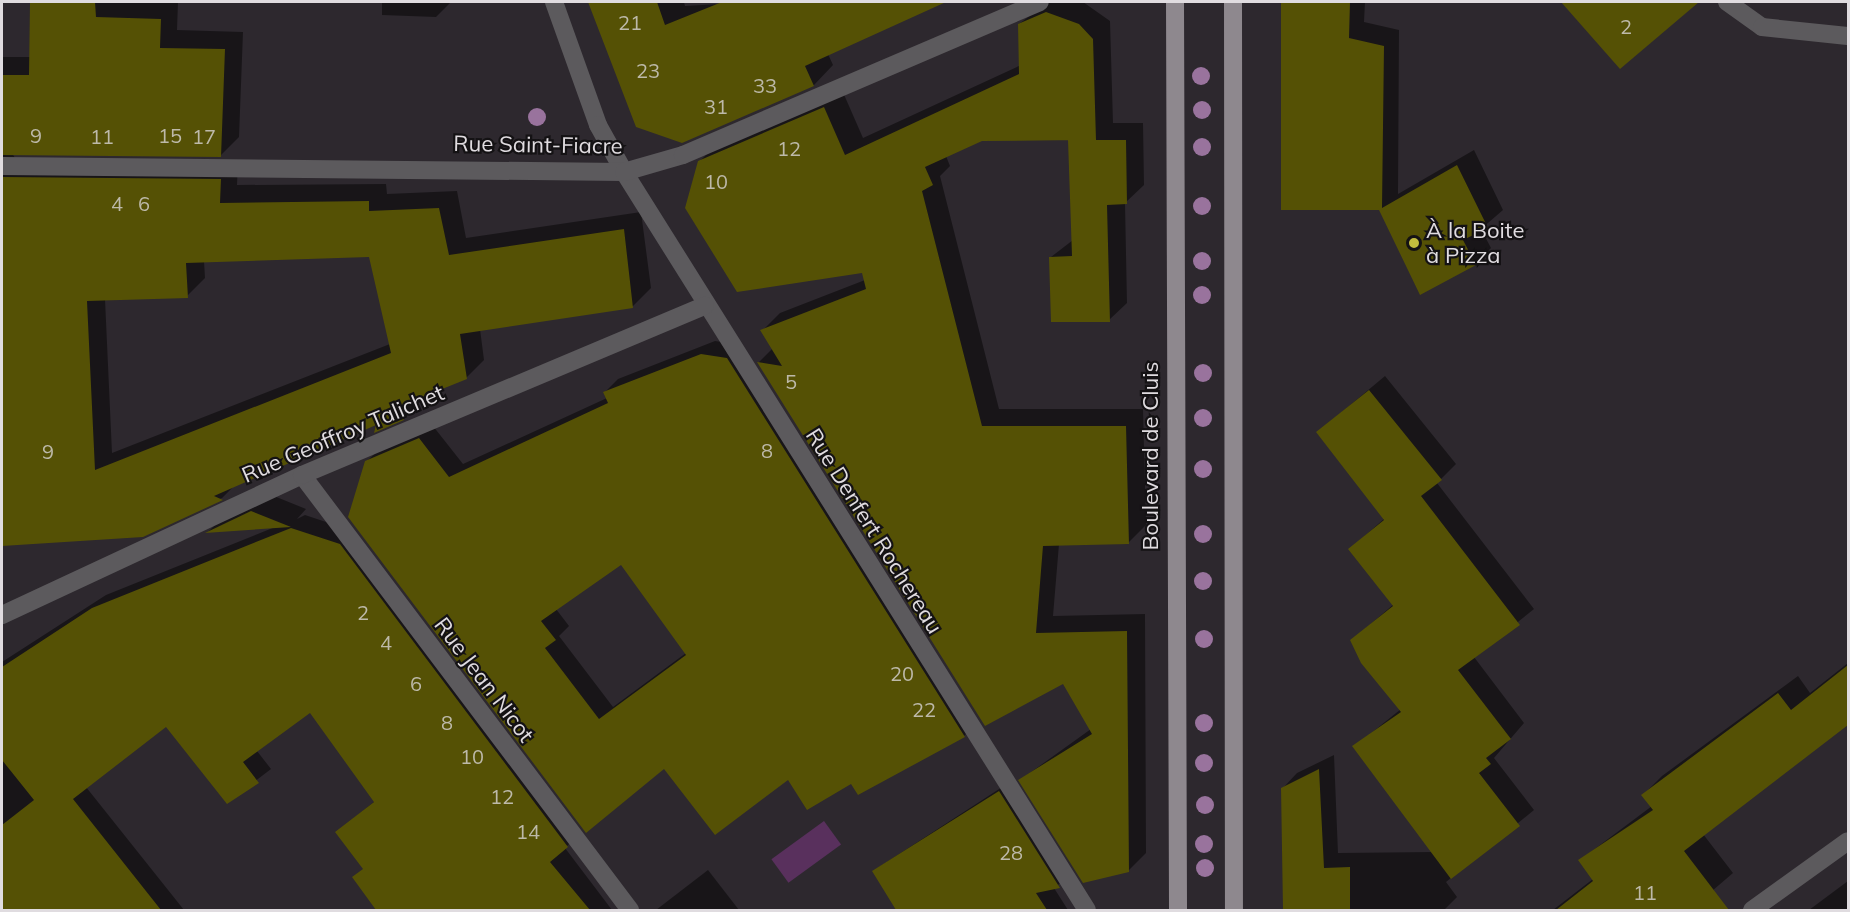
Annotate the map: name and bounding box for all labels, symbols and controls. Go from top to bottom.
house number: 21 [618,10,642,34]
house number: 2 [1620,14,1632,38]
house number: 23 [636,58,660,82]
house number: 33 [753,73,777,97]
house number: 31 [704,94,728,118]
house number: 9 [30,123,42,147]
house number: 15 [158,123,182,147]
house number: 11 [90,124,114,148]
house number: 17 [192,124,216,148]
street label: Rue Saint-Fiacre [453,130,623,160]
house number: 12 [777,136,801,160]
house number: 10 [704,169,728,193]
house number: 4 [111,191,123,215]
house number: 6 [138,191,150,215]
place label: À la Boite à Pizza [1426,217,1524,268]
marker: À la Boite à Pizza [1407,236,1421,250]
street label: Boulevard de Cluis [1138,362,1164,550]
house number: 5 [785,369,797,393]
street label: Rue Geoffroy Talichet [238,379,448,489]
street label: Rue Denfert Rochereau [800,424,948,638]
house number: 8 [761,438,773,462]
house number: 9 [42,439,54,463]
house number: 2 [357,600,369,624]
street label: Rue Jean Nicot [429,612,539,748]
house number: 4 [380,630,392,654]
house number: 20 [890,661,914,685]
house number: 6 [410,671,422,695]
house number: 22 [912,697,936,721]
house number: 8 [441,710,453,734]
house number: 10 [460,744,484,768]
house number: 12 [490,784,514,808]
house number: 14 [516,819,540,843]
house number: 28 [999,840,1023,864]
house number: 11 [1633,880,1657,904]

